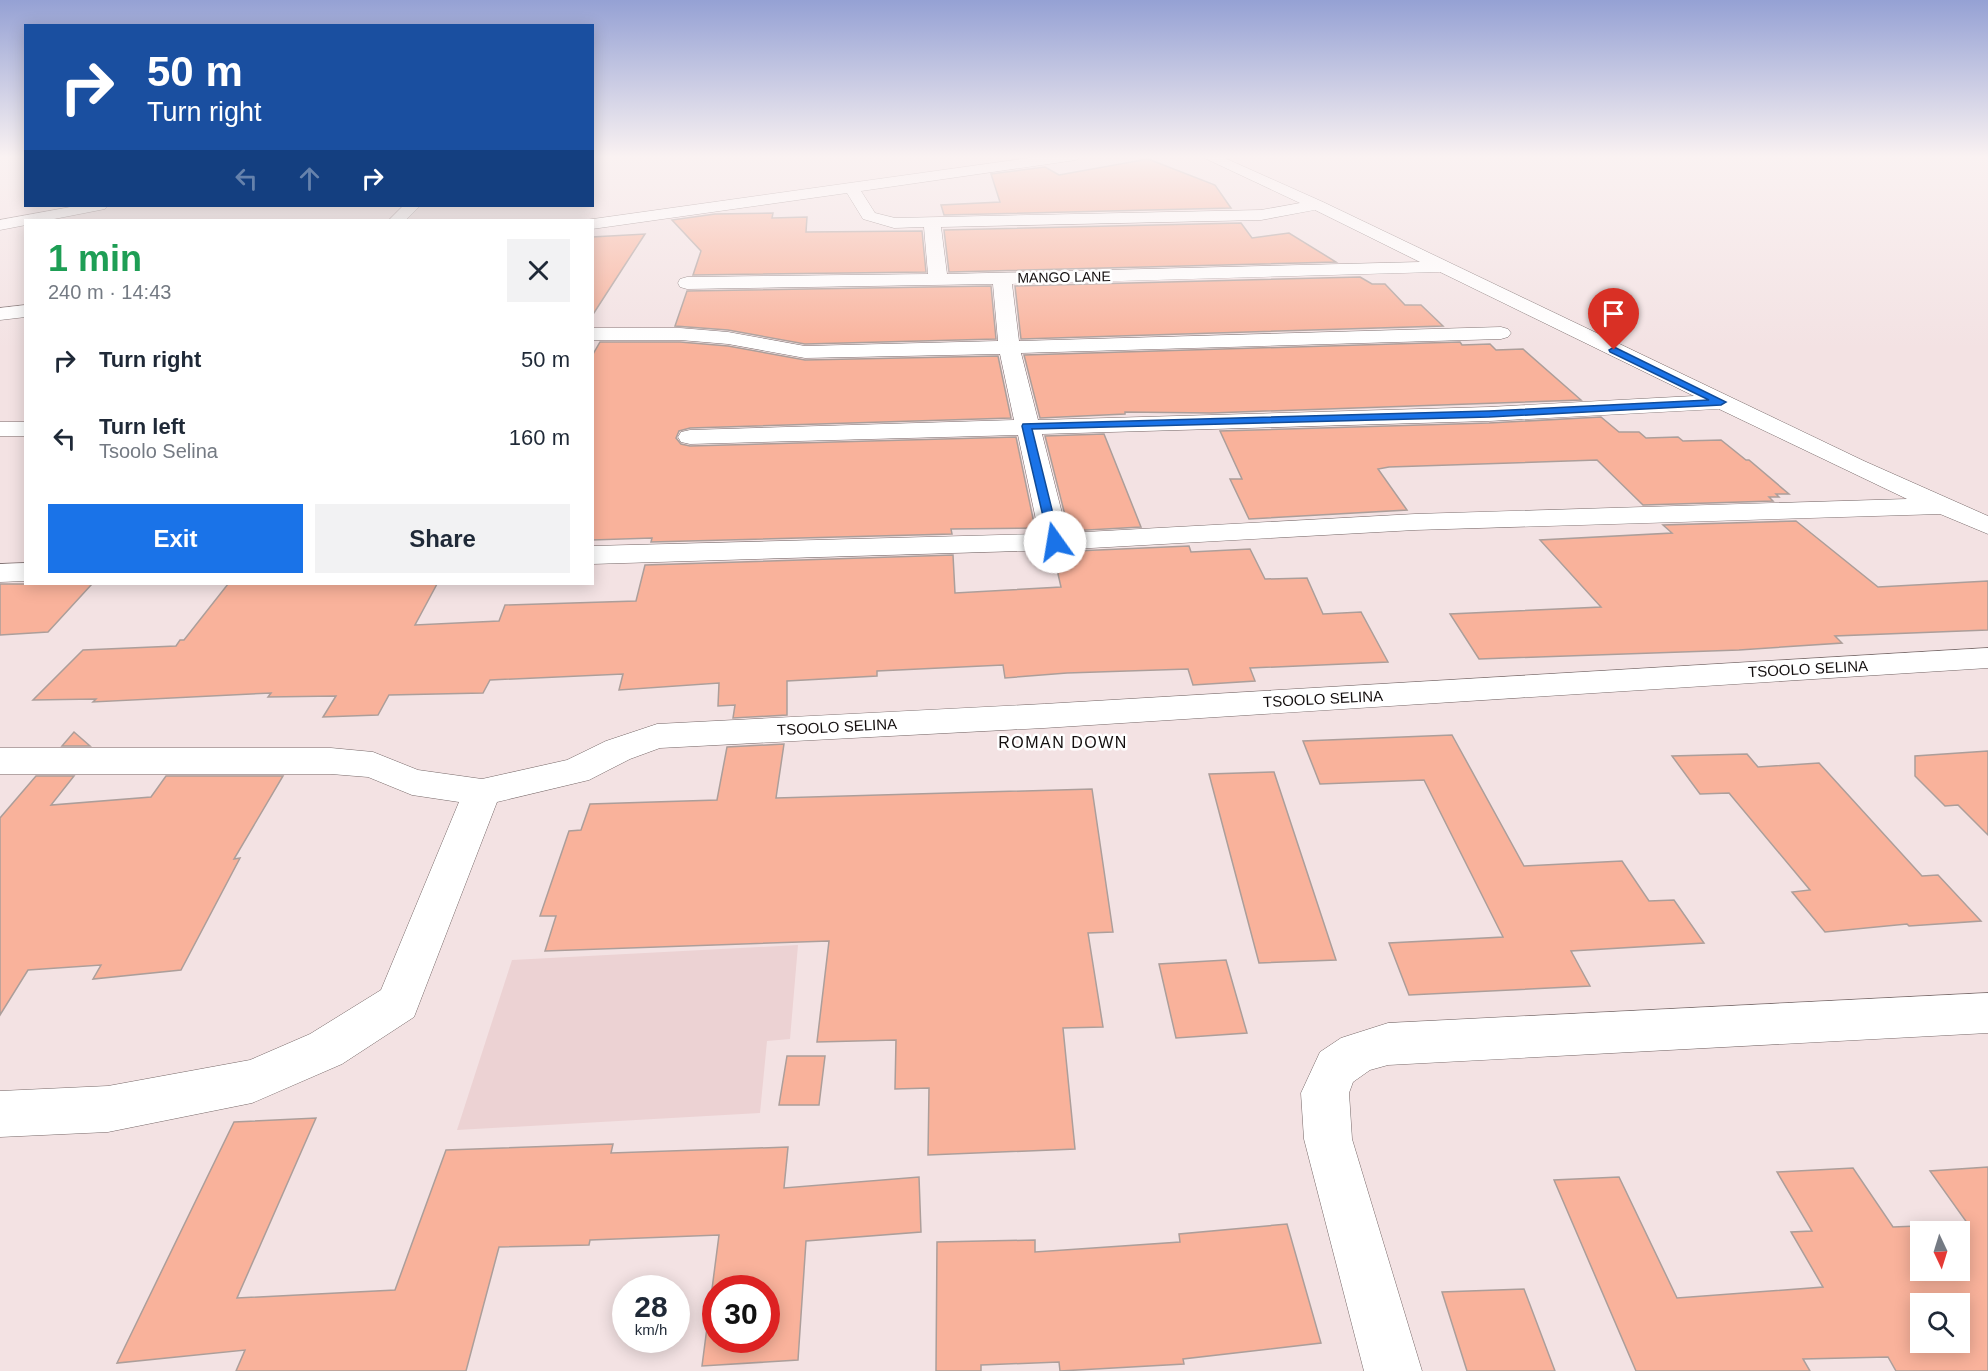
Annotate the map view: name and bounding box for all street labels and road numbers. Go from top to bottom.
street label: MANGO LANE [1017,268,1111,286]
street label: TSOOLO SELINA [1748,657,1868,680]
street label: TSOOLO SELINA [1263,687,1383,710]
street label: TSOOLO SELINA [777,715,897,738]

